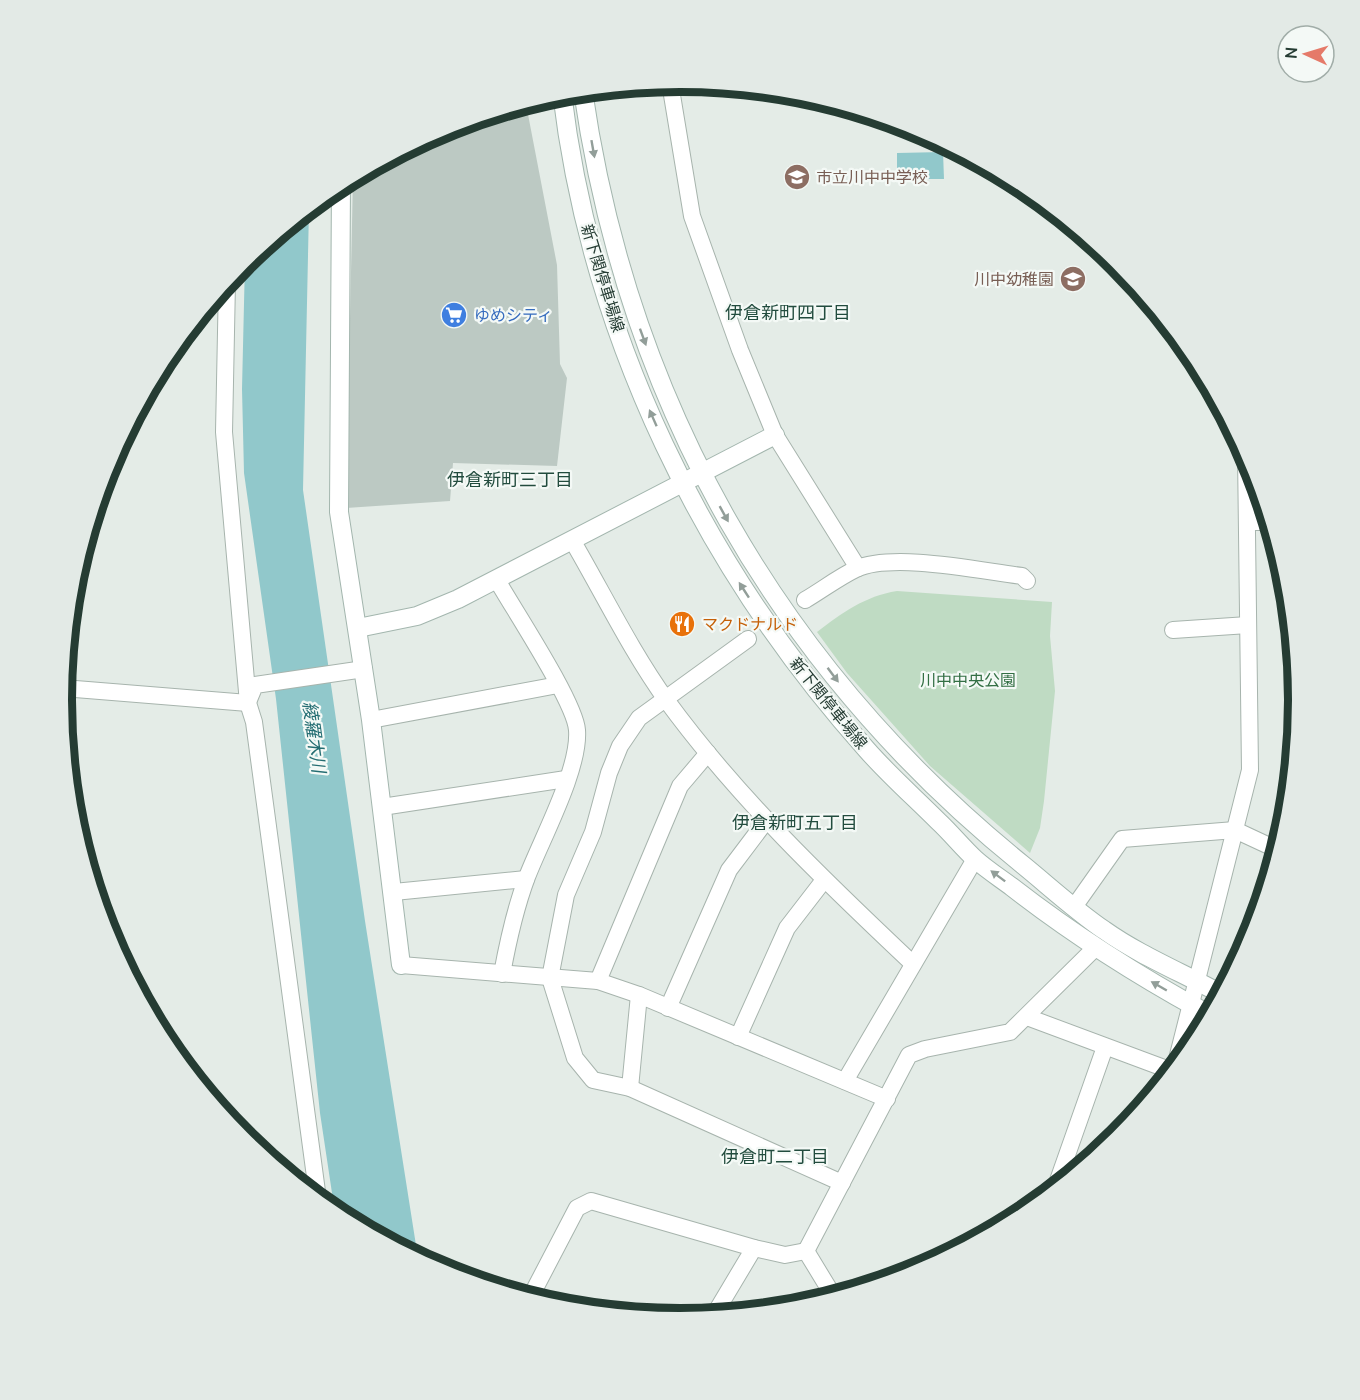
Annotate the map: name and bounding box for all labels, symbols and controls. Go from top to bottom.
north arrow [1276,24,1336,84]
text: N [1280,46,1302,59]
one-way arrow [588,139,597,158]
school or university icon: 市立川中中学校 [782,162,812,192]
place label: 市立川中中学校 [816,166,928,188]
street label: 新下関停車場線 [576,221,630,335]
school or university icon: 川中幼稚園 [1058,264,1088,294]
place label: 川中幼稚園 [974,268,1054,290]
supermarket icon: ゆめシティ [439,300,469,330]
district label: 伊倉新町四丁目 [725,300,851,324]
place label: ゆめシティ [474,304,553,326]
one-way arrow [639,328,649,346]
one-way arrow [648,410,657,427]
district label: 伊倉新町三丁目 [447,467,573,491]
one-way arrow [719,506,729,523]
one-way arrow [739,582,750,598]
restaurant icon: マクドナルド [667,609,697,639]
place label: マクドナルド [702,613,798,635]
street label: 新下関停車場線 [785,653,873,753]
one-way arrow [826,668,838,683]
park label: 川中中央公園 [920,669,1016,691]
water label: 綾羅木川 [298,700,332,776]
district label: 伊倉新町五丁目 [732,810,858,834]
one-way arrow [990,870,1006,883]
one-way arrow [1150,981,1167,991]
district label: 伊倉町二丁目 [721,1144,829,1168]

